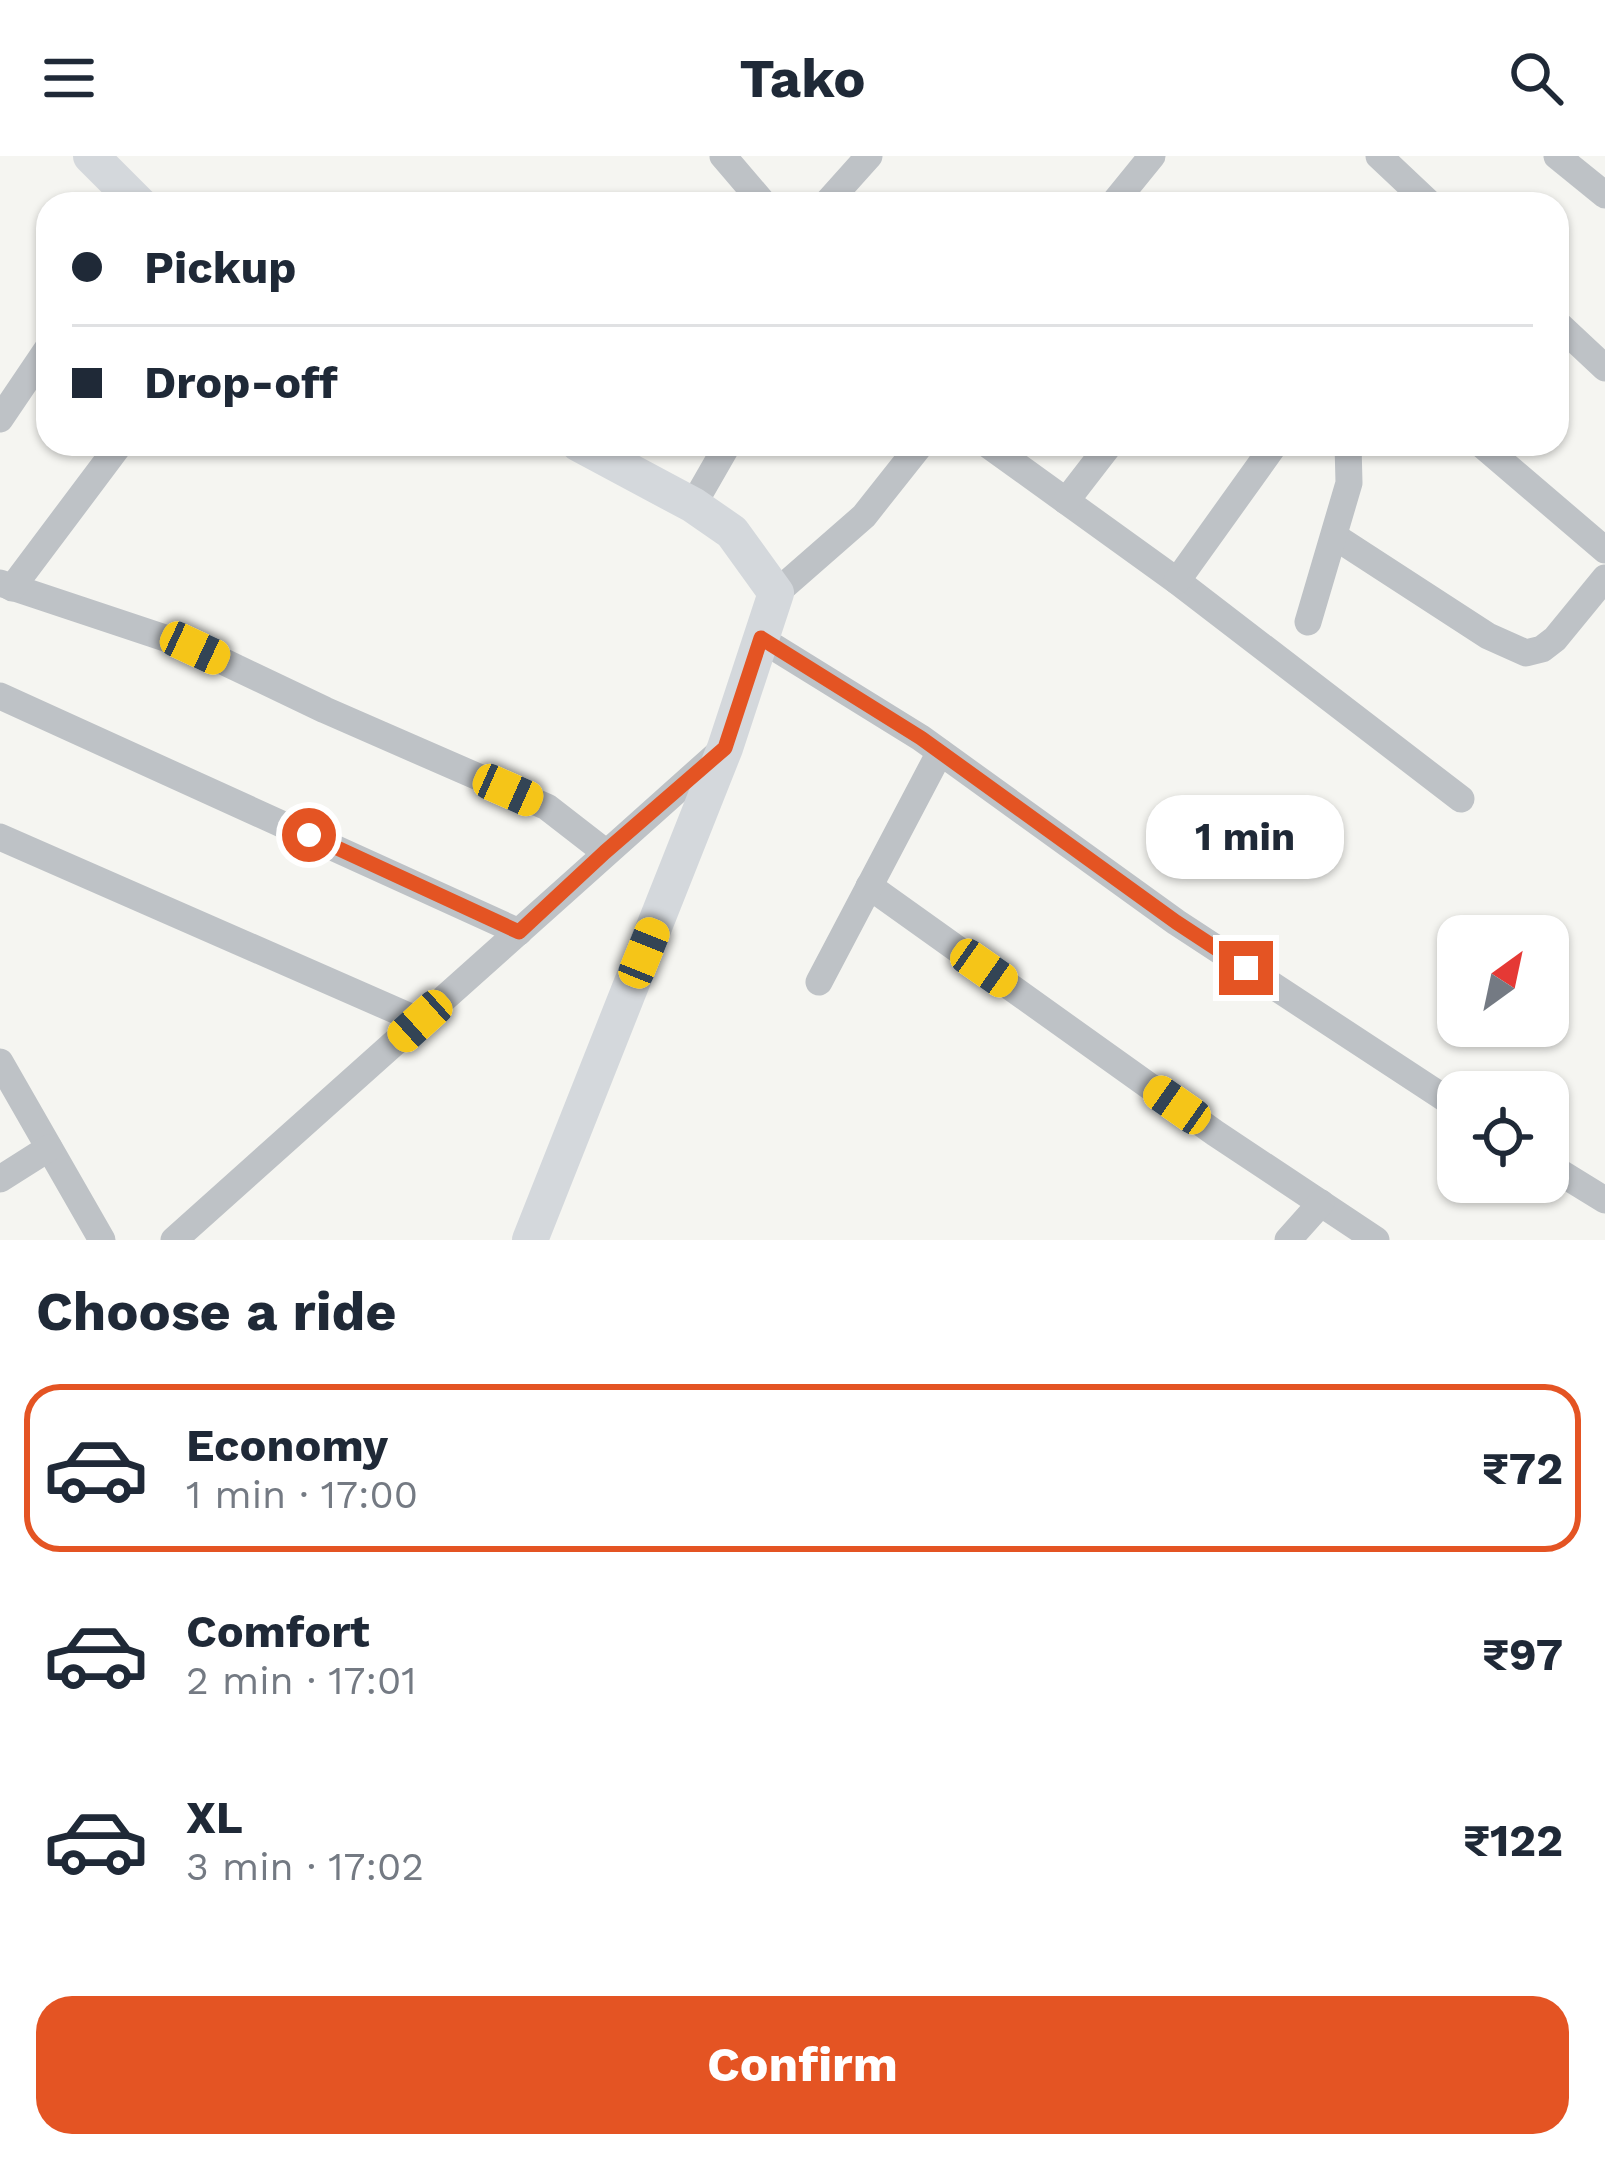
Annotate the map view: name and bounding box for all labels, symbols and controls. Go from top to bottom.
icon: menu [36,45,102,111]
icon: search [1503,45,1569,111]
text: Tako [739,47,866,110]
text: Pickup [144,241,296,294]
text: Drop-off [144,356,338,409]
car [155,616,235,680]
car [468,759,548,821]
callout: 1 min [1147,794,1345,878]
route start [282,808,336,862]
text: 1 min [1195,814,1295,859]
car [614,913,674,993]
north arrow [1437,915,1569,1047]
map controls [1437,915,1569,1203]
car [944,933,1024,1003]
route end [1219,941,1273,995]
car [381,984,459,1058]
car [1137,1070,1217,1140]
button: locate [1437,1071,1569,1203]
text: Choose a ride [36,1280,397,1343]
icon: car [42,1414,150,1522]
text: Economy [186,1419,388,1472]
text: ₹72 [1482,1442,1563,1495]
text: 1 min · 17:00 [186,1472,418,1517]
icon: car [42,1600,150,1708]
text: Comfort [186,1605,370,1658]
text: ₹97 [1482,1628,1563,1681]
text: 2 min · 17:01 [186,1658,416,1703]
icon: car [42,1786,150,1894]
text: XL [186,1791,243,1844]
text: ₹122 [1463,1814,1563,1867]
text: 3 min · 17:02 [186,1844,424,1889]
button: Confirm [36,1996,1569,2134]

